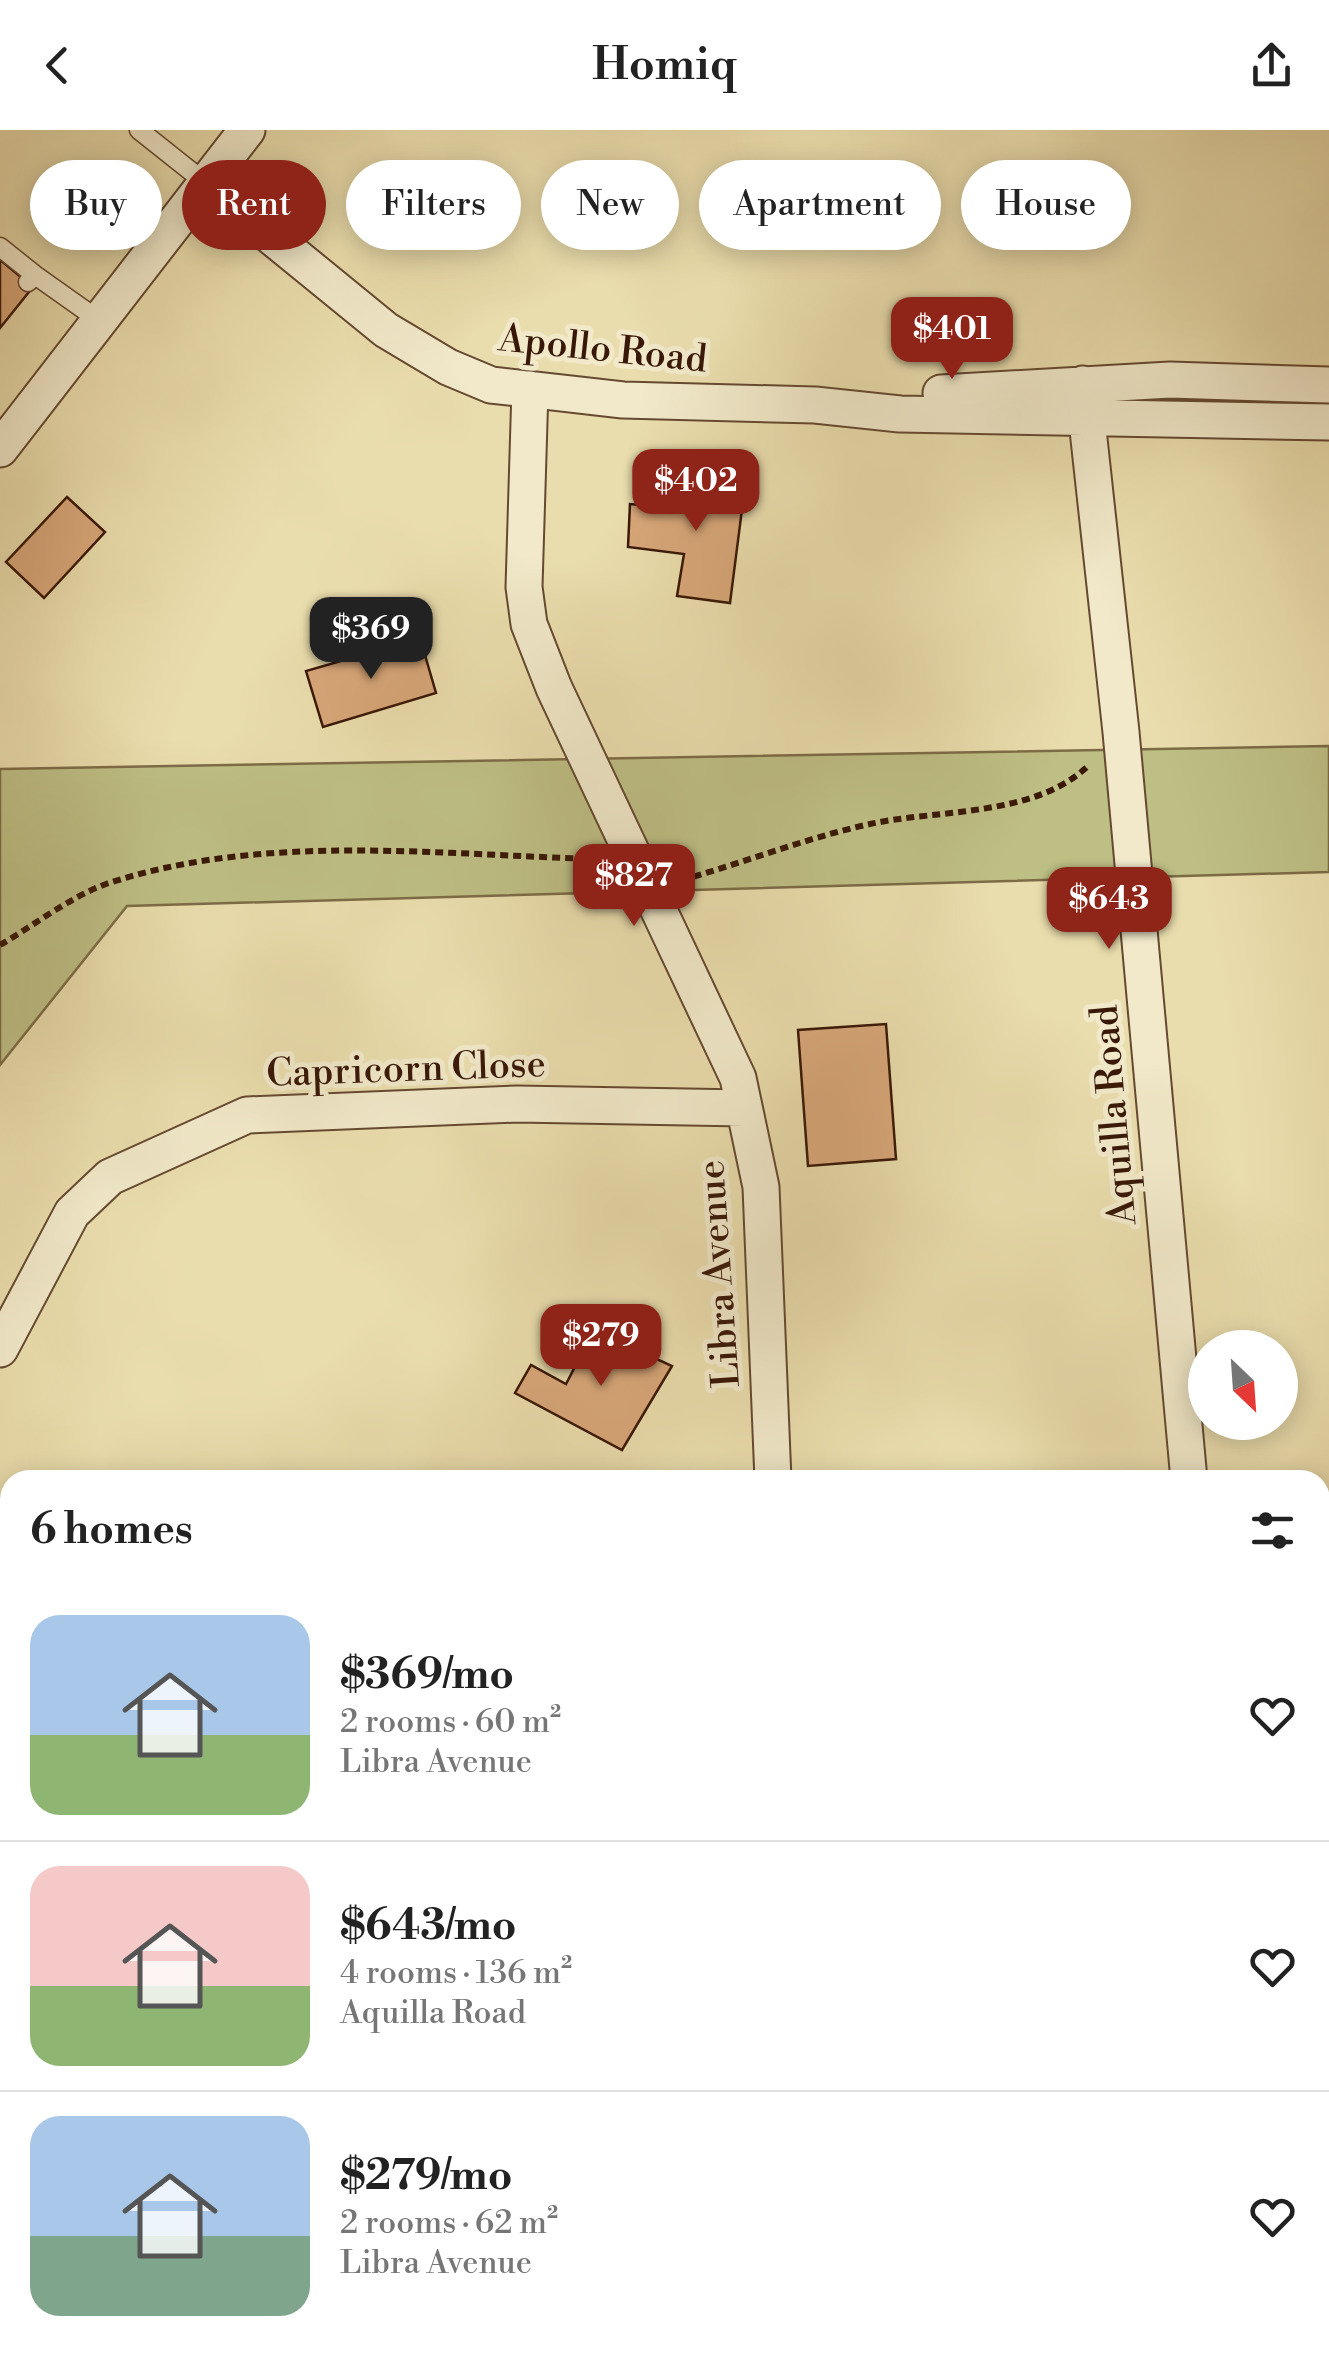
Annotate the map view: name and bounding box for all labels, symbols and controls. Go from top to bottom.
text: Homiq [592,37,737,94]
icon: back [30,38,85,93]
icon: share [1244,38,1299,93]
chip: Buy [30,160,162,250]
chip: Rent [182,160,326,250]
chip: Filters [346,160,521,250]
chip: New [541,160,679,250]
chip: Apartment [699,160,941,250]
chip: House [961,160,1131,250]
pin: $401 [893,297,1011,382]
text: $401 [913,309,991,349]
street label: Apollo Road [495,315,710,384]
pin: $402 [637,449,755,534]
text: $402 [654,461,738,501]
pin: $369 [312,597,430,682]
text: $369 [332,609,410,649]
pin: $827 [575,844,693,929]
text: $827 [595,856,673,896]
pin: $643 [1050,867,1168,952]
text: $643 [1069,879,1149,919]
street label: Aquilla Road [1081,1002,1148,1228]
street label: Capricorn Close [266,1041,547,1098]
street label: Libra Avenue [688,1159,751,1389]
pin: $279 [542,1304,660,1389]
text: $279 [562,1316,640,1356]
north arrow [1188,1330,1298,1440]
map controls [1188,1330,1298,1440]
icon: filters [1245,1503,1300,1558]
text: 6 homes [30,1504,193,1557]
text: $369/mo [340,1649,514,1702]
icon: home [110,1655,230,1775]
icon: heart [1245,1688,1300,1743]
text: 2 rooms · 60 m² [340,1702,561,1742]
text: Libra Avenue [340,1742,532,1782]
text: $643/mo [340,1900,517,1953]
icon: home [110,1906,230,2026]
icon: heart [1245,1939,1300,1994]
text: 4 rooms · 136 m² [340,1953,572,1993]
text: Aquilla Road [340,1993,526,2033]
text: $279/mo [340,2150,512,2203]
icon: home [110,2156,230,2276]
icon: heart [1245,2189,1300,2244]
text: 2 rooms · 62 m² [340,2203,558,2243]
text: Libra Avenue [340,2243,532,2283]

